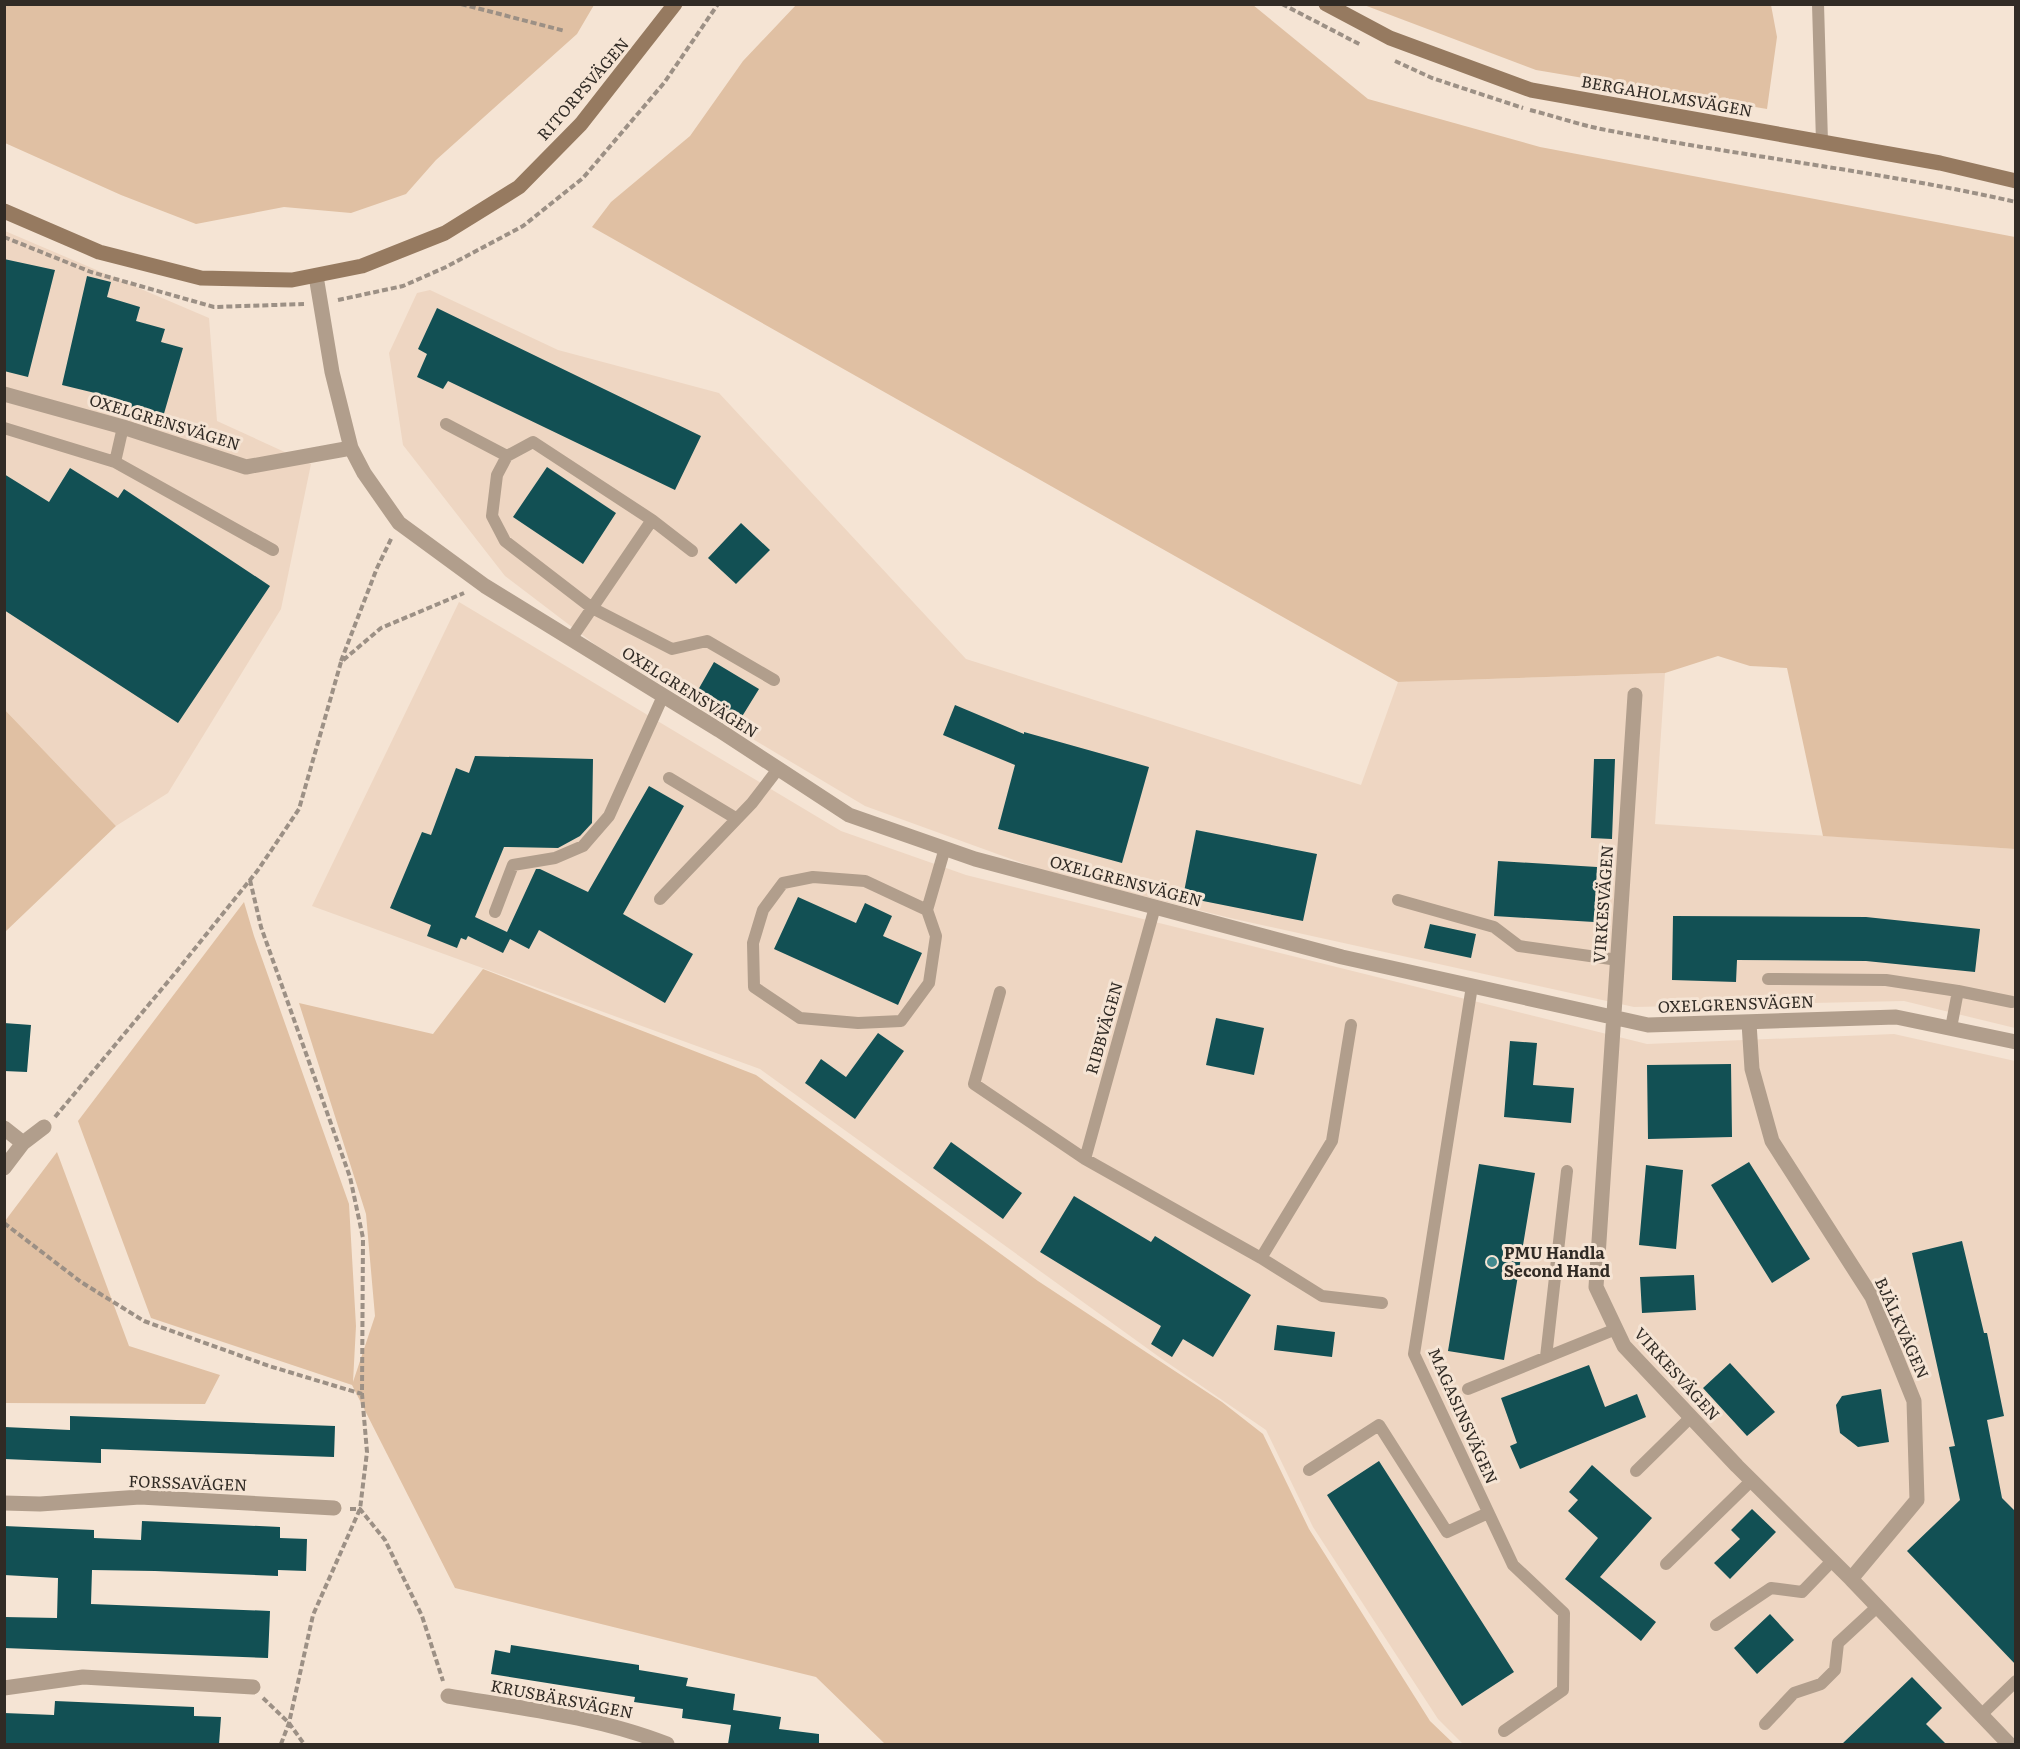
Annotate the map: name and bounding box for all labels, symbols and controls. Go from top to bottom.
street label: RITORPSVÄGEN [531,32,634,145]
street label: BERGAHOLMSVÄGEN [1580,68,1755,122]
street label: OXELGRENSVÄGEN [87,387,244,455]
street label: OXELGRENSVÄGEN [618,639,763,743]
street label: VIRKESVÄGEN [1586,844,1618,964]
street label: OXELGRENSVÄGEN [1048,848,1205,912]
street label: RIBBVÄGEN [1078,978,1128,1077]
street label: OXELGRENSVÄGEN [1657,988,1815,1018]
place label: PMU Handla Second Hand [1504,1240,1611,1282]
marker: PMU Handla Second Hand [1485,1255,1499,1269]
street label: BJÄLKVÄGEN [1870,1273,1936,1382]
street label: VIRKESVÄGEN [1629,1321,1726,1425]
street label: MAGASINSVÄGEN [1423,1344,1505,1488]
street label: FORSSAVÄGEN [128,1468,248,1496]
street label: KRUSBÄRSVÄGEN [489,1672,636,1724]

